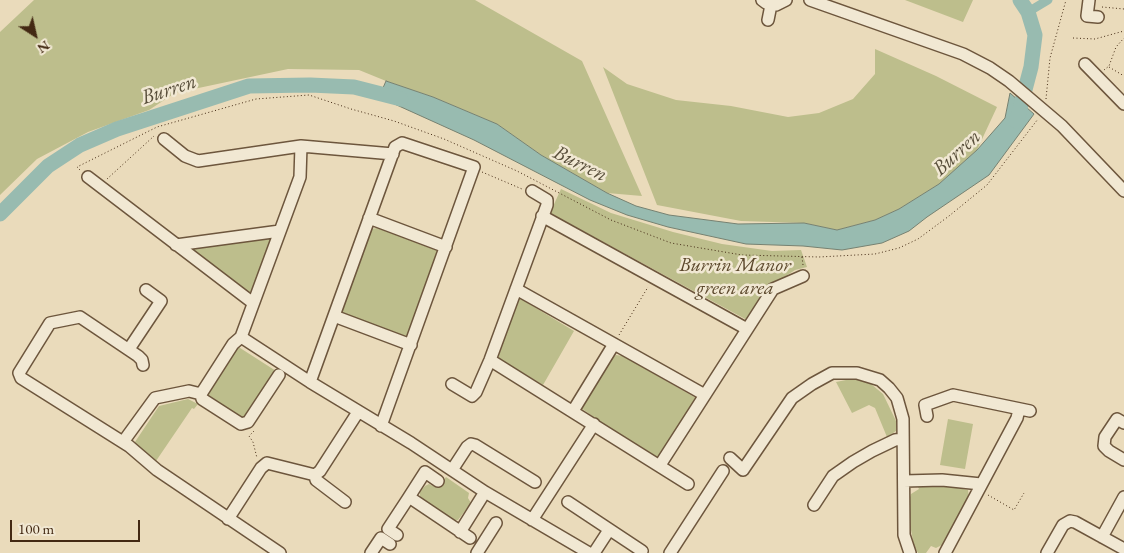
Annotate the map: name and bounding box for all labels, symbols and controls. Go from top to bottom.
north arrow [10,10,60,60]
text: N [34,37,53,58]
water label: Burren [138,69,200,111]
water label: Burren [928,125,986,181]
water label: Burren [549,140,611,188]
park label: Burrin Manor green area [679,254,791,301]
scale bar [12,510,142,542]
text: 100 m [18,519,54,538]

